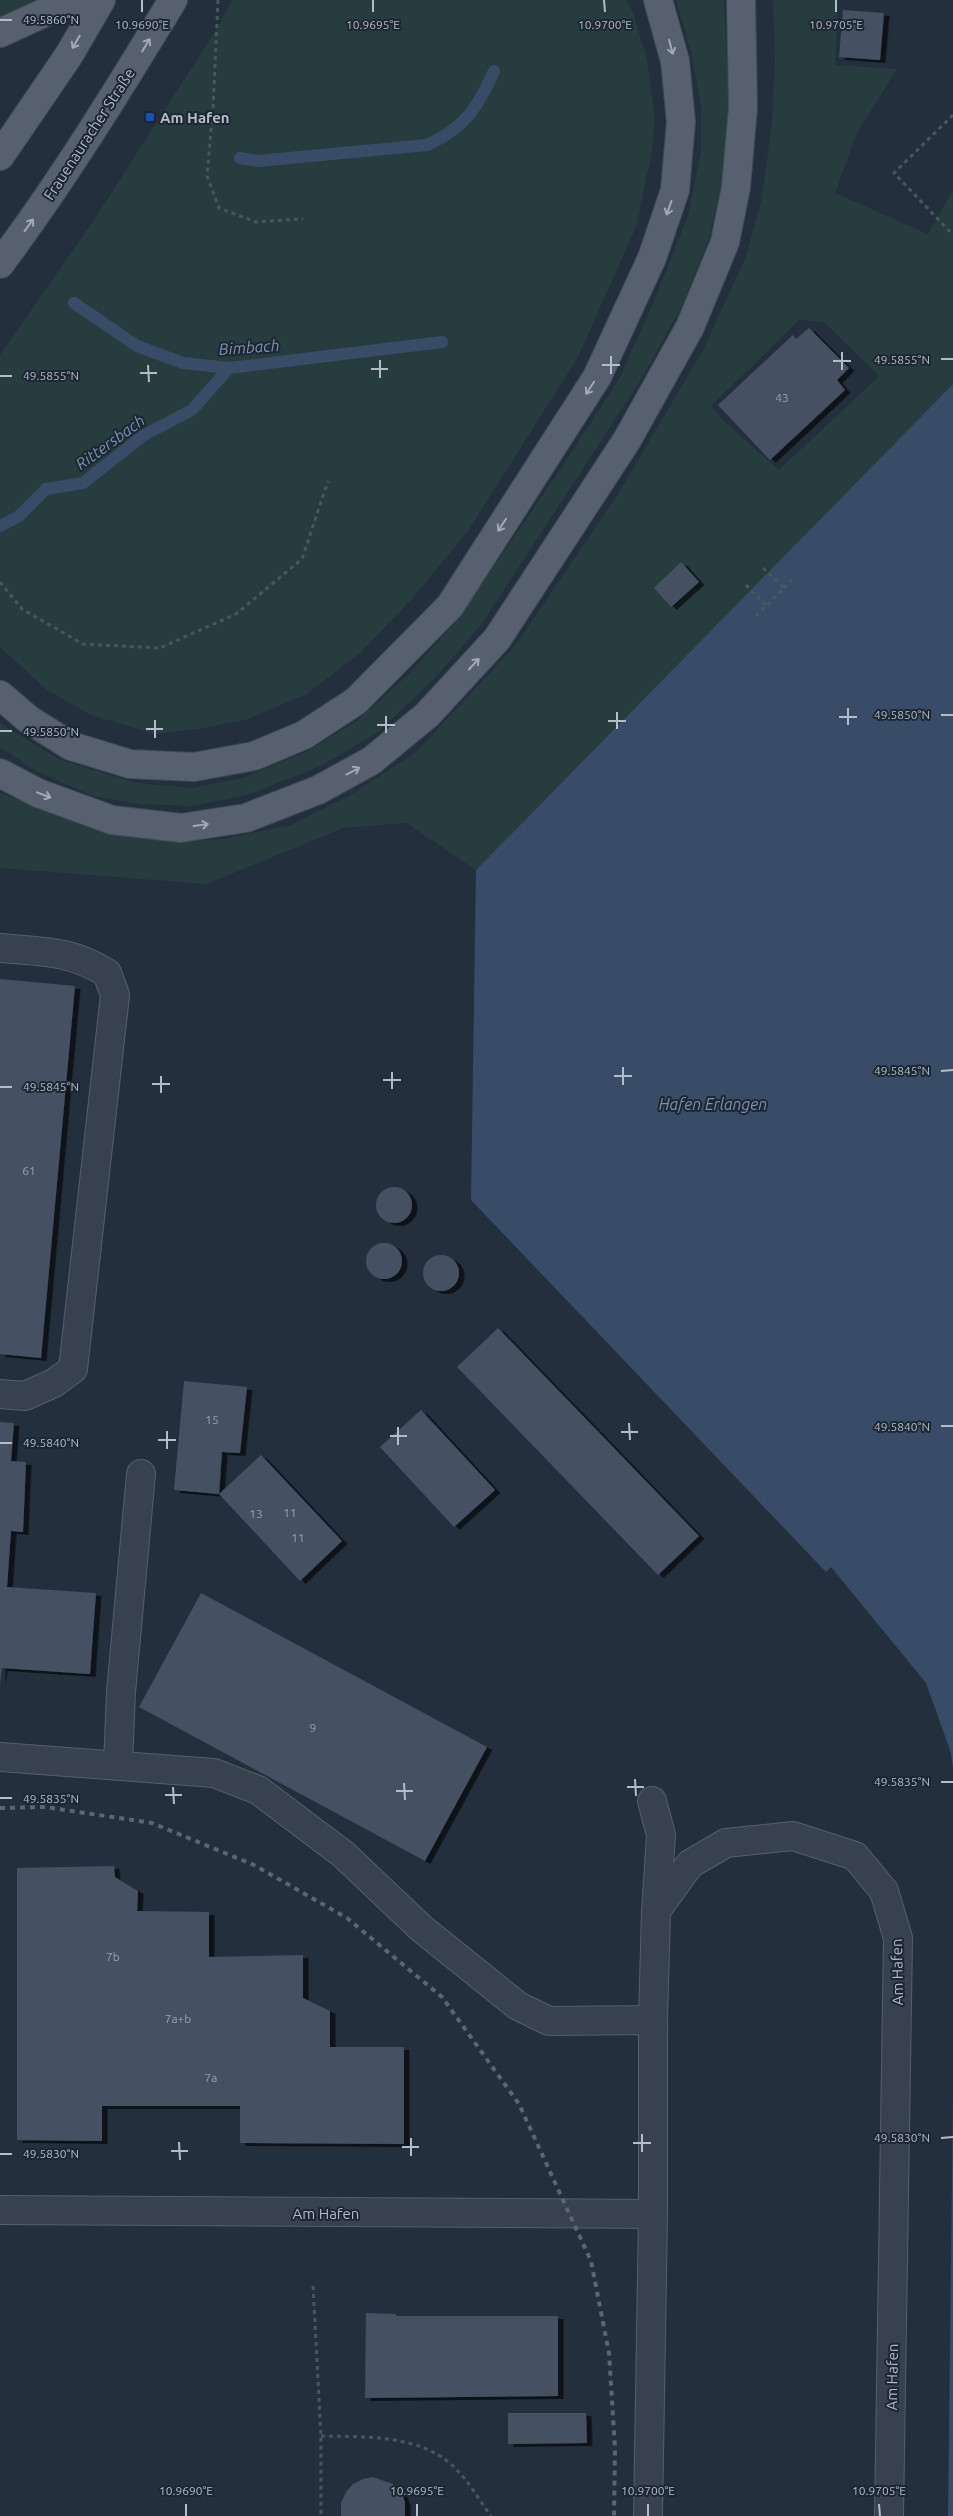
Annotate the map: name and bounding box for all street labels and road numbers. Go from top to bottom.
street label: Frauenauracher Straße [40,65,138,203]
street label: Am Hafen [888,1938,906,2006]
street label: Am Hafen [293,2205,359,2222]
street label: Am Hafen [883,2343,901,2411]

